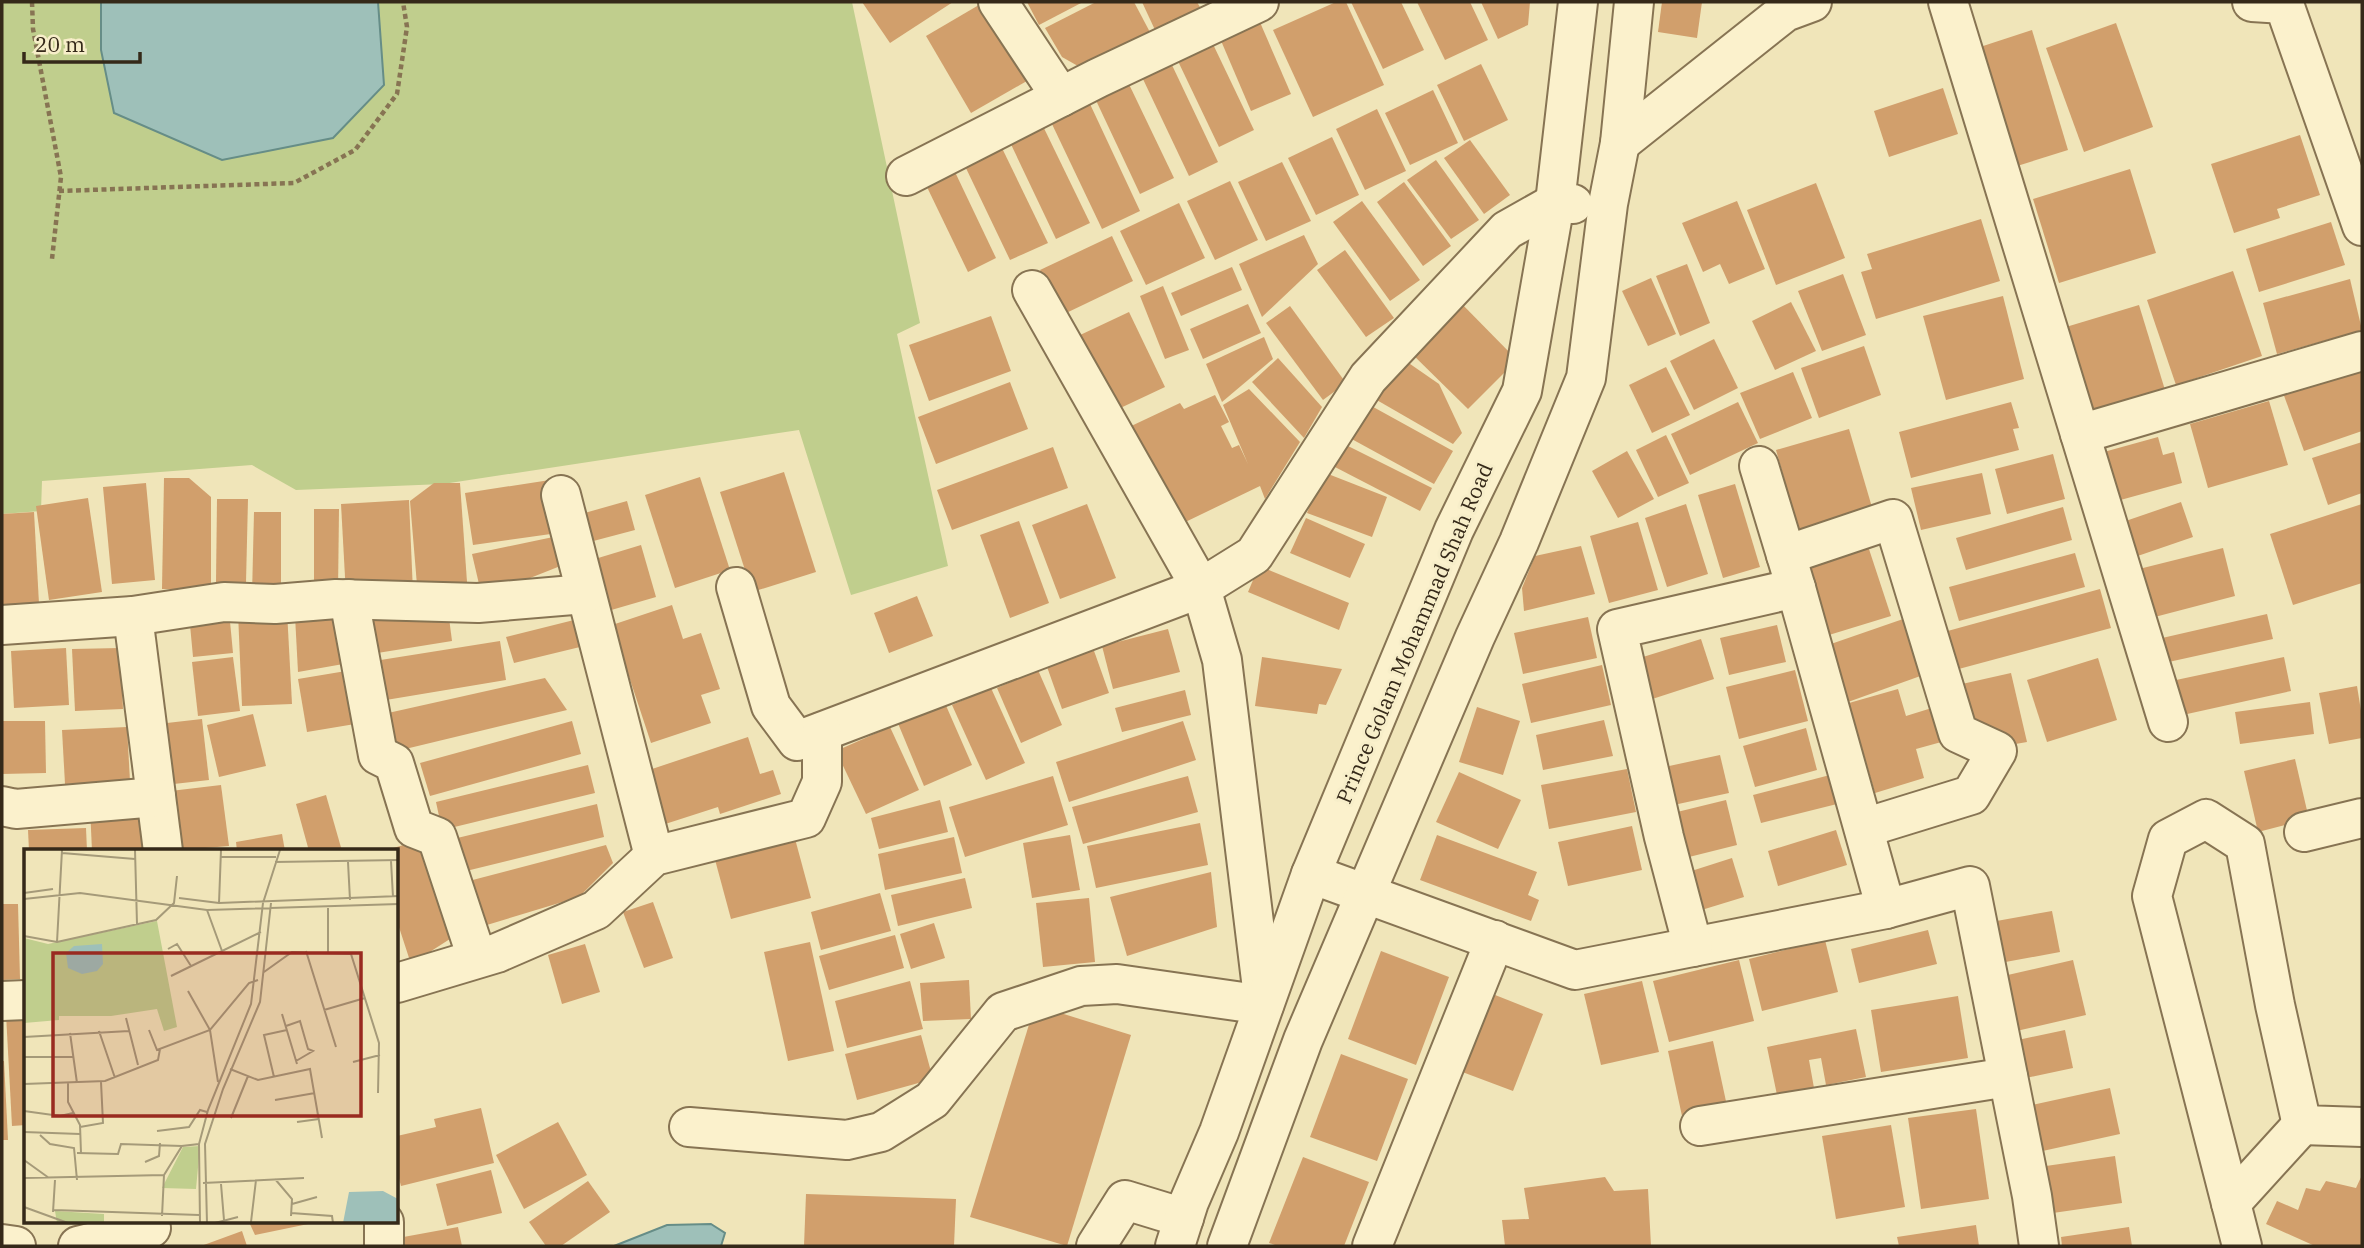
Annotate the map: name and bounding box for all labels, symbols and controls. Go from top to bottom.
scale bar [24,21,140,65]
text: 20 m [35,30,85,58]
street label: Prince Golam Mohammad Shah Road [1329,458,1499,808]
inset map [24,849,399,1224]

